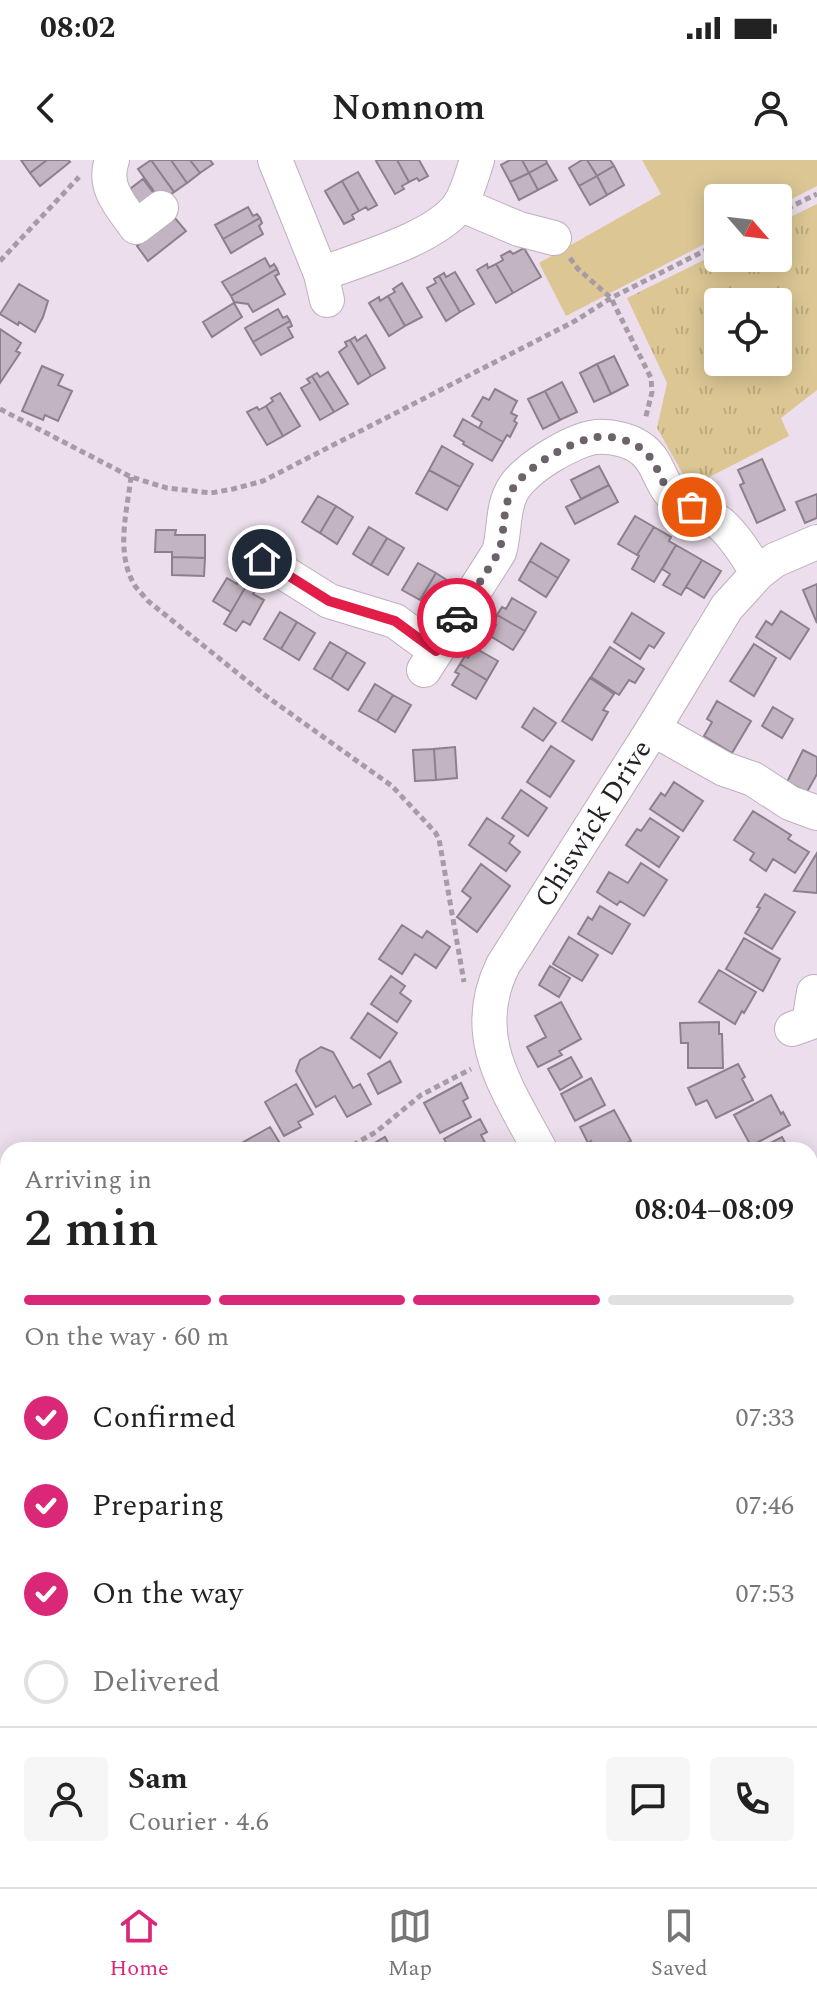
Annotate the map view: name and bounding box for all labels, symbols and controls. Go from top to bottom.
text: 08:02 [40,5,115,51]
text: Nomnom [332,81,485,136]
icon: back [24,86,68,130]
icon: person [749,86,793,130]
north arrow [704,184,792,272]
map controls [704,184,792,376]
button: locate [704,288,792,376]
pin [658,473,726,541]
icon: bag [670,485,714,529]
pin [228,525,296,593]
icon: home [240,537,284,581]
courier [417,578,497,658]
icon: car [435,596,479,640]
street label: Chiswick Drive [523,731,663,916]
text: Arriving in [24,1160,152,1200]
text: 08:04–08:09 [635,1187,794,1233]
text: 2 min [24,1190,159,1269]
text: On the way · 60 m [24,1317,229,1357]
text: Confirmed [92,1395,236,1441]
icon: check [24,1396,68,1440]
text: 07:33 [735,1398,794,1438]
text: Preparing [92,1483,224,1529]
icon: check [24,1484,68,1528]
text: 07:46 [735,1486,794,1526]
text: On the way [92,1571,243,1617]
icon: check [24,1572,68,1616]
text: 07:53 [735,1574,794,1614]
text: Delivered [92,1659,220,1705]
text: Sam [128,1756,188,1802]
button: person [24,1757,108,1841]
button: chat [606,1757,690,1841]
button: phone [710,1757,794,1841]
text: Courier · 4.6 [128,1802,269,1842]
tab: Home [109,1904,169,1985]
tab: Map [388,1904,432,1985]
tab: Saved [651,1904,707,1985]

